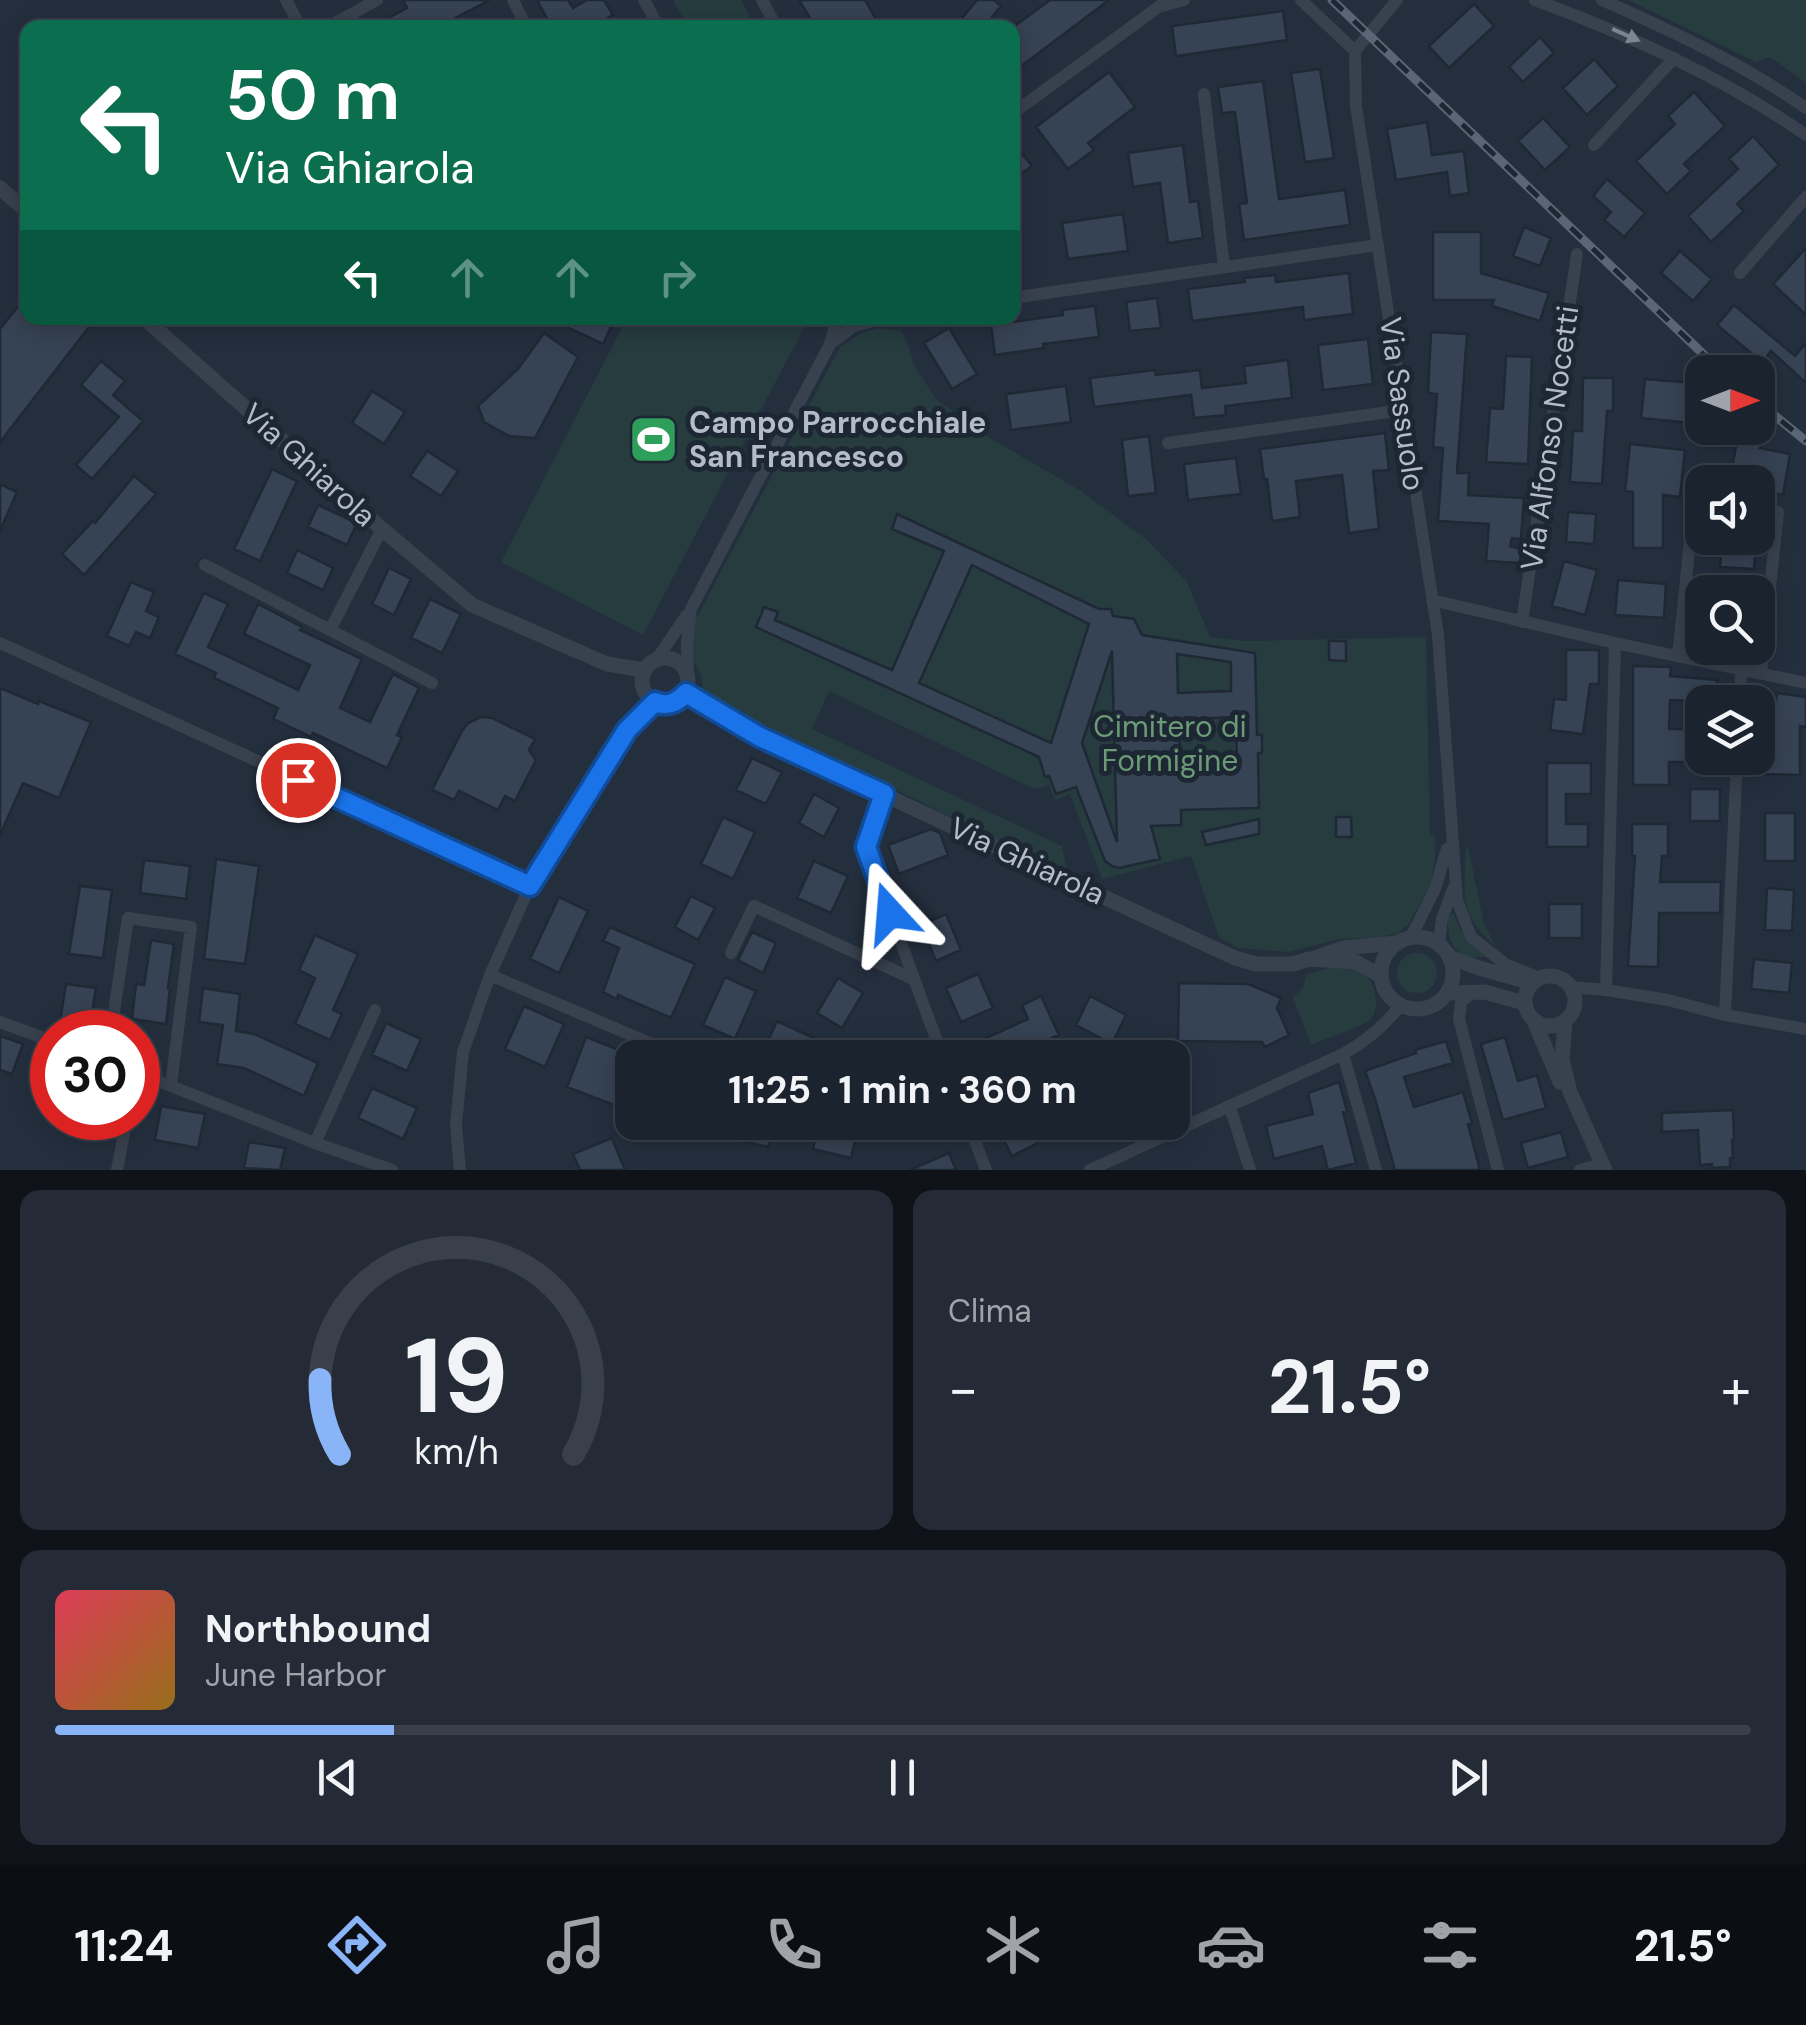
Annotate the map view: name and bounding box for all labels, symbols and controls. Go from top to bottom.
one-way arrow [1612,27,1641,44]
text: 50 m [225,50,400,141]
icon: left [60,60,190,190]
text: Via Ghiarola [225,138,475,197]
icon: left [335,250,390,305]
icon: ahead [440,250,495,305]
icon: ahead [545,250,600,305]
icon: right [650,250,705,305]
street label: Via Alfonso Nocetti [1512,303,1587,573]
street label: Via Sassuolo [1371,315,1434,493]
north arrow [1685,355,1775,445]
map controls [1685,355,1775,775]
street label: Via Ghiarola [234,394,384,535]
place label: Campo Parrocchiale San Francesco [689,403,986,476]
sports icon: Campo Parrocchiale San Francesco [628,414,680,466]
button: sound [1685,465,1775,555]
button: search [1685,575,1775,665]
button: layers [1685,685,1775,775]
park label: Cimitero di Formigine [1093,707,1247,780]
pin [256,738,341,823]
icon: arrive [271,753,326,808]
street label: Via Ghiarola [944,808,1111,913]
position arrow [838,861,942,965]
speed limit sign: 30 [30,1010,160,1140]
text: 11:25 · 1 min · 360 m [728,1065,1077,1115]
text: Clima [948,1290,1032,1332]
text: 19 [405,1309,508,1444]
text: 21.5° [1268,1339,1431,1436]
text: − [948,1353,978,1425]
text: + [1721,1353,1751,1425]
text: km/h [414,1429,499,1475]
text: Northbound [205,1604,431,1654]
text: June Harbor [205,1654,386,1696]
icon: previous [310,1750,365,1805]
icon: pause [875,1750,930,1805]
icon: next [1441,1750,1496,1805]
icon: directions [322,1910,392,1980]
icon: music [541,1910,611,1980]
icon: phone [759,1910,829,1980]
icon: climate [978,1910,1048,1980]
icon: car [1196,1910,1266,1980]
icon: filters [1415,1910,1485,1980]
text: 11:24 [74,1916,173,1975]
text: 21.5° [1634,1916,1732,1975]

